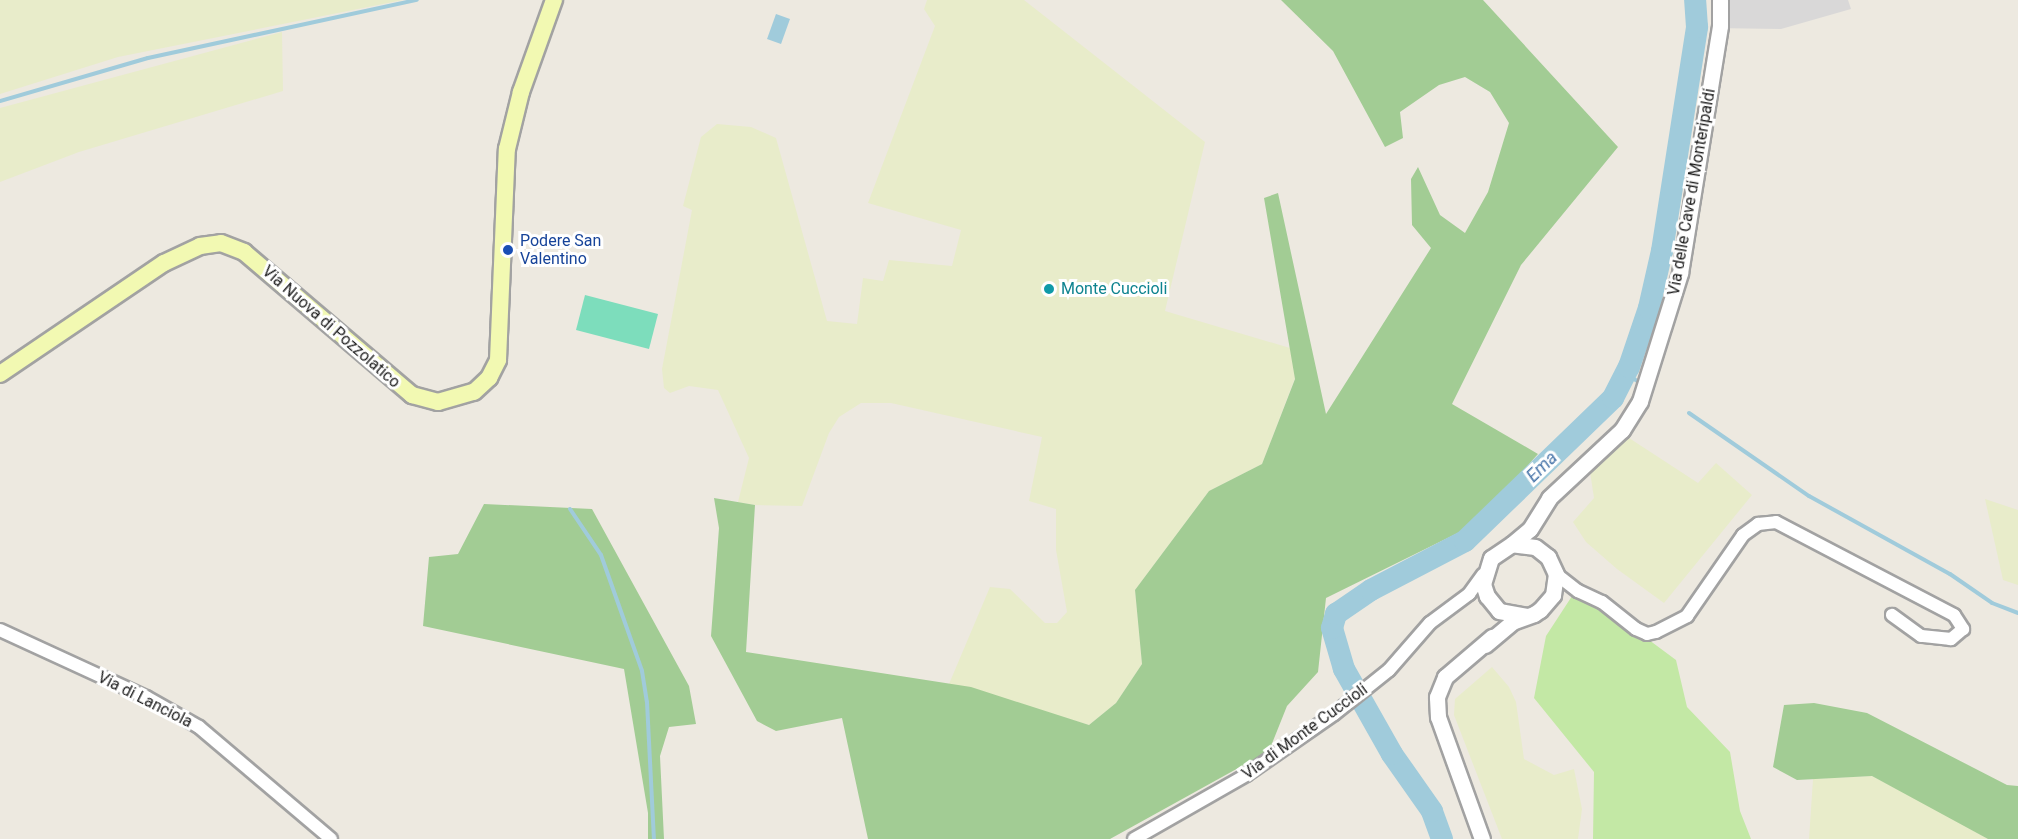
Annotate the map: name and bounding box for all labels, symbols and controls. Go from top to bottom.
street label: Via delle Cave di Monteripaldi [1664,87,1720,297]
place label: Podere San Valentino [520,231,601,269]
marker: Podere San Valentino [501,243,515,257]
street label: Via Nuova di Pozzolatico [258,262,404,392]
place label: Monte Cuccioli [1061,279,1167,299]
marker: Monte Cuccioli [1042,282,1056,296]
water label: Ema [1522,447,1562,487]
street label: Via di Lanciola [94,668,196,732]
street label: Via di Monte Cuccioli [1239,680,1371,784]

